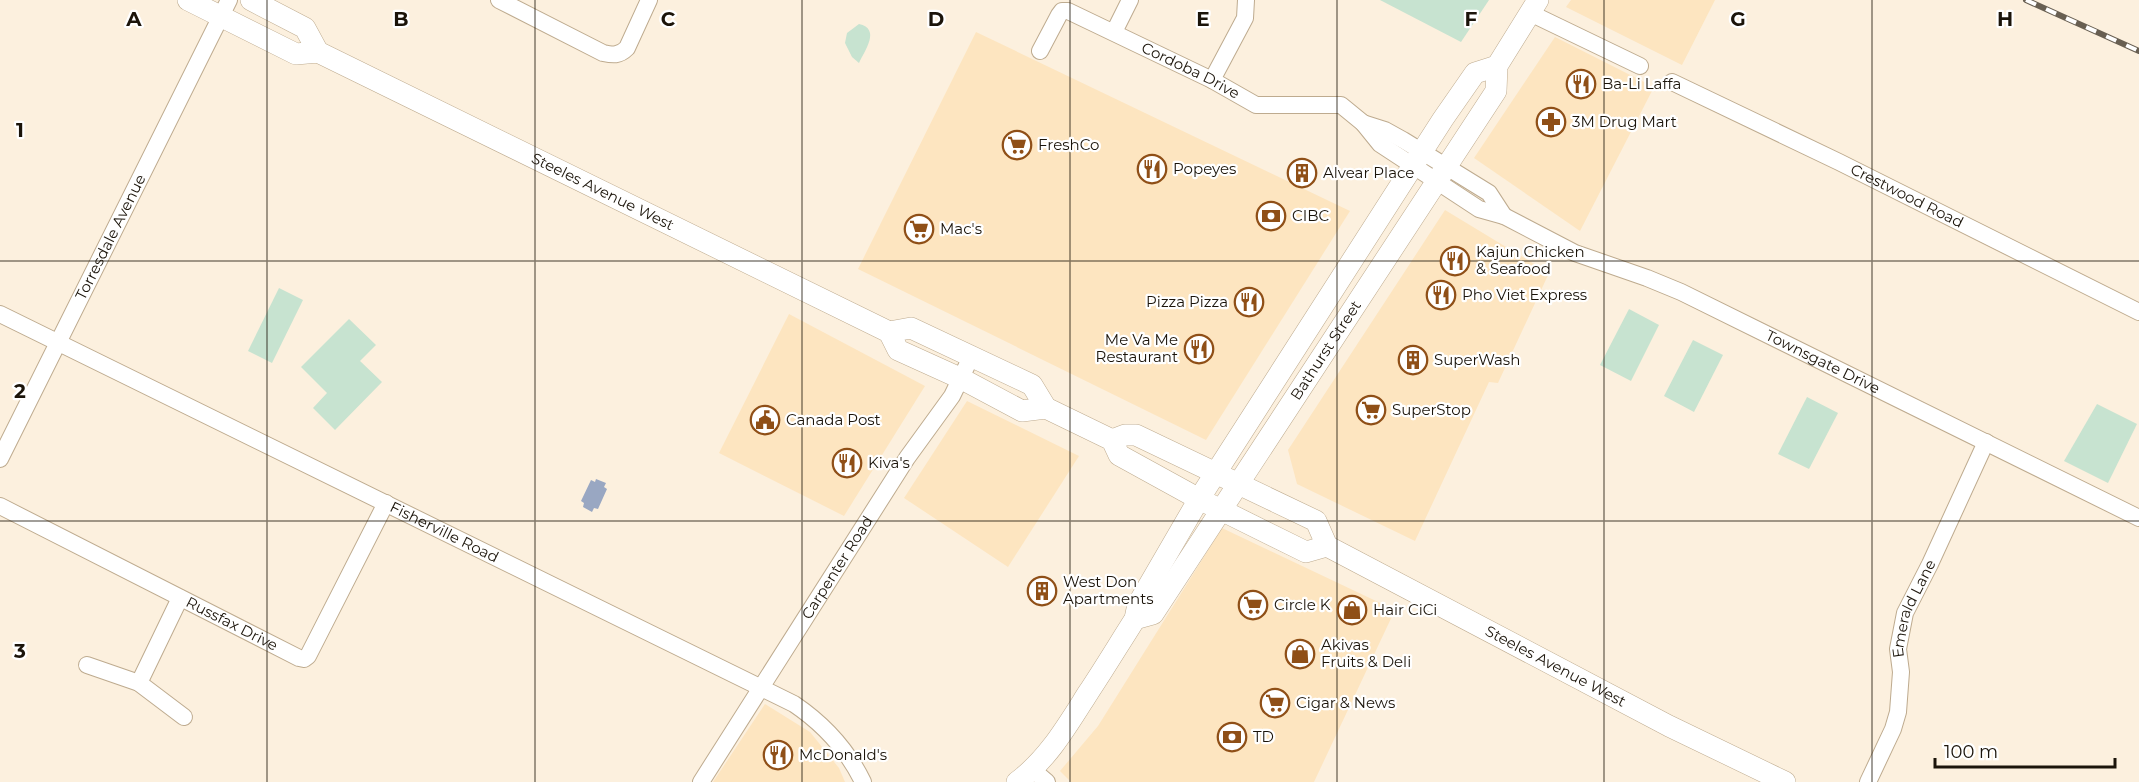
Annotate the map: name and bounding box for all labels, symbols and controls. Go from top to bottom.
text: A [125,7,142,31]
text: B [393,7,409,31]
text: C [661,7,676,31]
text: D [928,7,944,31]
text: E [1196,7,1210,31]
text: F [1465,7,1478,31]
text: G [1730,7,1746,31]
text: H [1997,7,2013,31]
street label: Cordoba Drive [1139,38,1243,103]
restaurant icon: Ba-Li Laffa [1565,68,1597,100]
place label: Ba-Li Laffa [1602,74,1681,93]
pharmacy icon: 3M Drug Mart [1535,106,1567,138]
place label: 3M Drug Mart [1572,112,1677,131]
text: 1 [16,118,24,142]
supermarket icon: FreshCo [1001,129,1033,161]
place label: FreshCo [1038,135,1099,154]
street label: Steeles Avenue West [529,148,677,234]
restaurant icon: Popeyes [1136,153,1168,185]
building icon: Alvear Place [1286,157,1318,189]
place label: Popeyes [1173,159,1236,178]
street label: Crestwood Road [1847,159,1967,232]
place label: Alvear Place [1323,163,1414,182]
street label: Torresdale Avenue [71,171,150,303]
bank icon: CIBC [1255,200,1287,232]
place label: CIBC [1292,206,1329,225]
supermarket icon: Mac's [903,213,935,245]
place label: Mac's [940,219,982,238]
place label: Kajun Chicken & Seafood [1476,242,1585,278]
restaurant icon: Kajun Chicken & Seafood [1439,245,1471,277]
restaurant icon: Pho Viet Express [1425,279,1457,311]
place label: Pho Viet Express [1462,285,1587,304]
restaurant icon: Pizza Pizza [1233,286,1265,318]
place label: Pizza Pizza [1146,292,1228,311]
street label: Bathurst Street [1286,297,1365,403]
street label: Townsgate Drive [1763,325,1883,398]
place label: Me Va Me Restaurant [1096,330,1178,366]
restaurant icon: Me Va Me Restaurant [1183,333,1215,365]
building icon: SuperWash [1397,344,1429,376]
place label: SuperWash [1434,350,1520,369]
text: 2 [14,379,26,403]
supermarket icon: SuperStop [1355,394,1387,426]
place label: SuperStop [1392,400,1471,419]
public building icon: Canada Post [749,404,781,436]
place label: Canada Post [786,410,881,429]
restaurant icon: Kiva's [831,447,863,479]
place label: Kiva's [868,453,910,472]
street label: Fisherville Road [387,497,502,567]
street label: Carpenter Road [797,512,877,623]
street label: Emerald Lane [1888,556,1940,659]
place label: West Don Apartments [1063,572,1154,608]
building icon: West Don Apartments [1026,575,1058,607]
supermarket icon: Circle K [1237,589,1269,621]
street label: Russfax Drive [183,592,281,655]
shop icon: Hair CiCi [1336,594,1368,626]
place label: Circle K [1274,595,1331,614]
place label: Hair CiCi [1373,600,1437,619]
street label: Steeles Avenue West [1482,621,1629,711]
place label: Akivas Fruits & Deli [1321,635,1411,671]
shop icon: Akivas Fruits & Deli [1284,638,1316,670]
text: 3 [13,639,26,663]
supermarket icon: Cigar & News [1259,687,1291,719]
place label: Cigar & News [1296,693,1395,712]
bank icon: TD [1216,721,1248,753]
place label: TD [1253,727,1274,746]
scale bar [1935,731,2115,769]
restaurant icon: McDonald's [762,739,794,771]
text: 100 m [1944,741,1998,763]
place label: McDonald's [799,745,887,764]

